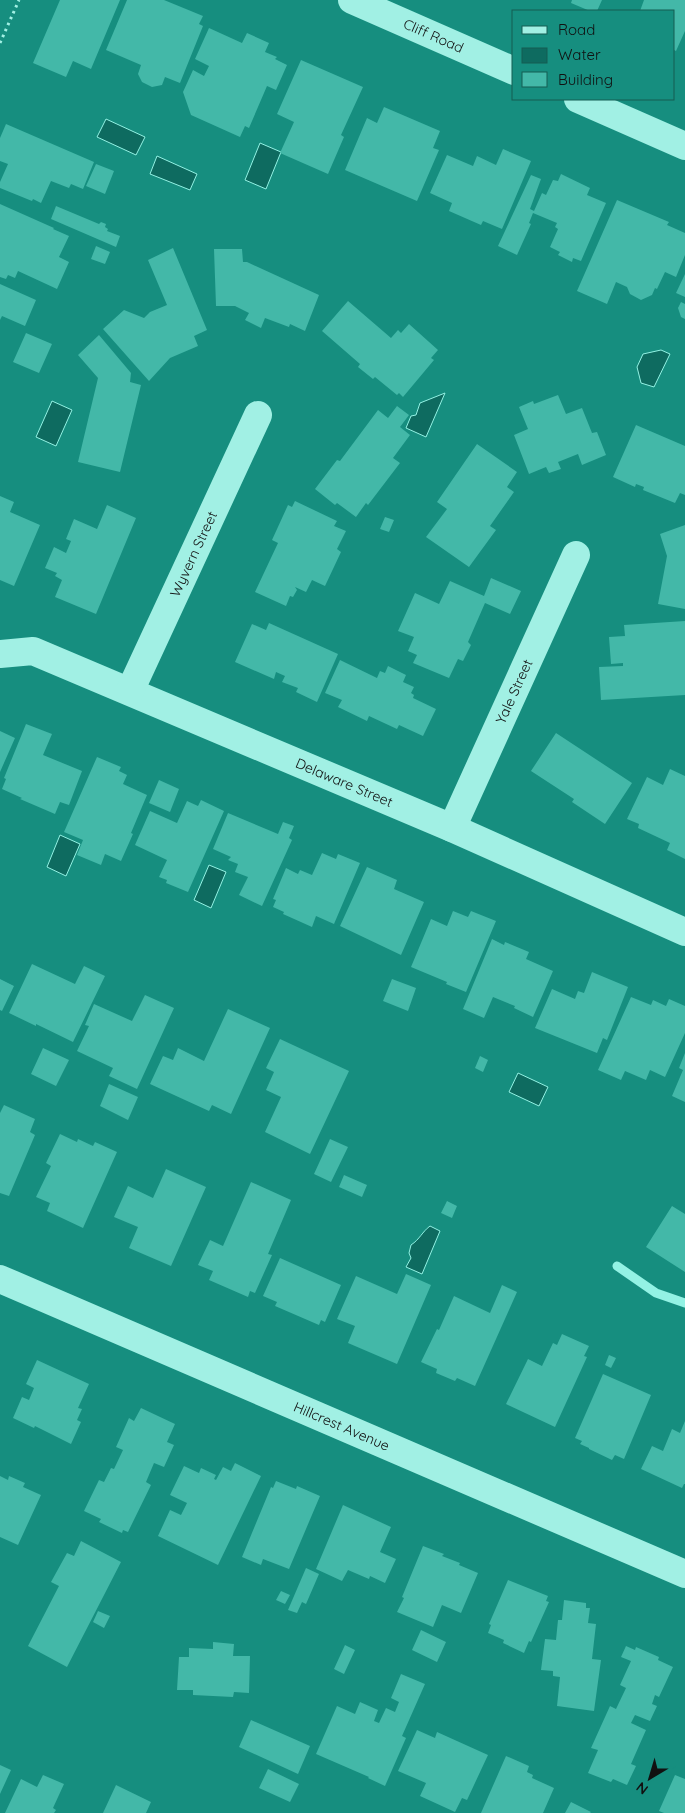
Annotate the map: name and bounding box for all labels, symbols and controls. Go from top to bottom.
legend [512,10,675,100]
street label: Cliff Road [401,15,466,57]
text: Road [558,20,595,39]
text: Water [558,45,601,64]
text: Building [558,70,613,89]
street label: Wyvern Street [166,508,221,600]
street label: Yale Street [492,656,537,727]
street label: Delaware Street [293,754,396,811]
street label: Hillcrest Avenue [291,1398,392,1455]
north arrow [625,1753,675,1803]
text: N [632,1778,652,1799]

